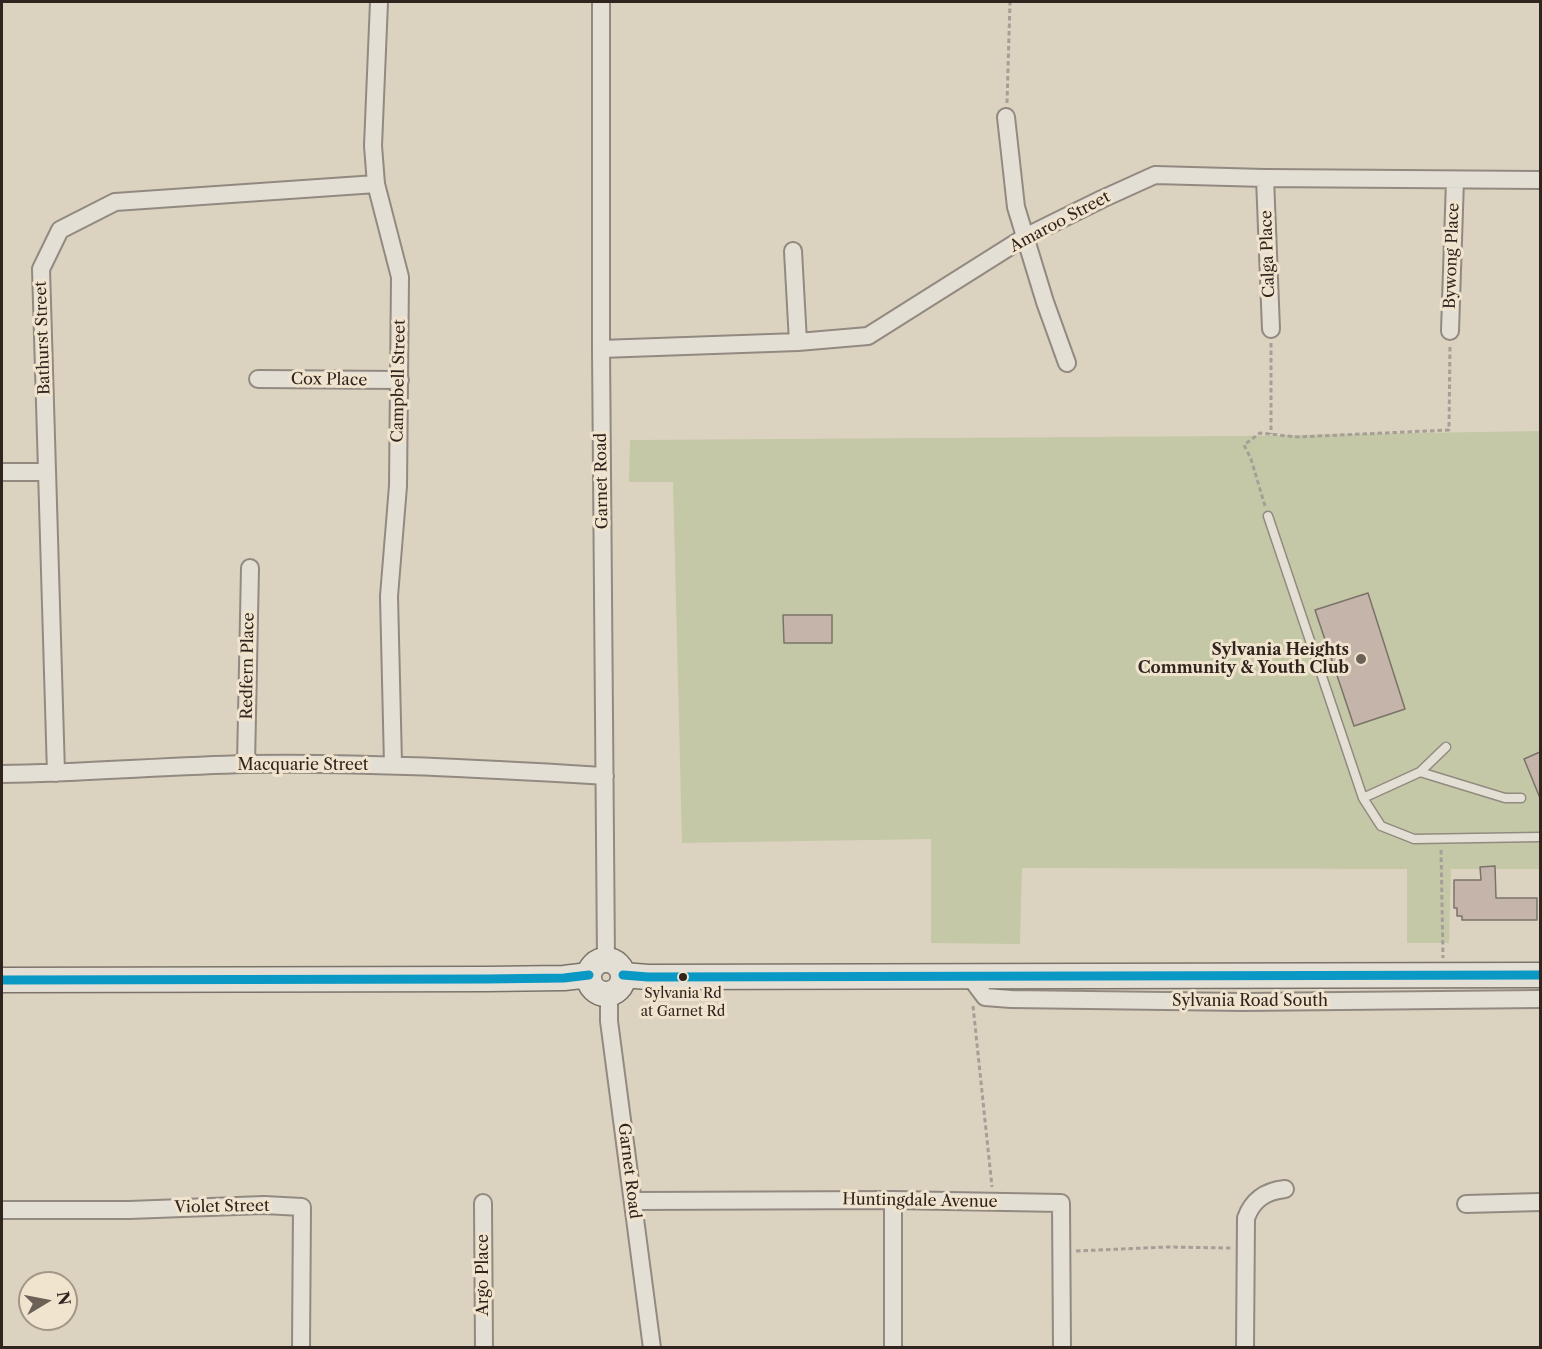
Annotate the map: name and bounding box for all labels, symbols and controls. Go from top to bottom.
street label: Amaroo Street [1007,187,1113,257]
street label: Bywong Place [1441,203,1463,309]
street label: Calga Place [1257,210,1279,298]
street label: Bathurst Street [31,281,55,395]
street label: Campbell Street [388,319,410,443]
street label: Cox Place [291,370,367,390]
street label: Garnet Road [592,433,612,529]
street label: Redfern Place [237,612,259,720]
place label: Sylvania Heights Community & Youth Club [1138,640,1349,678]
marker: Sylvania Heights Community & Youth Club [1354,652,1368,666]
street label: Macquarie Street [237,755,369,775]
marker: Sylvania Rd at Garnet Rd [677,971,689,983]
place label: Sylvania Rd at Garnet Rd [641,986,725,1018]
street label: Sylvania Road South [1172,991,1328,1011]
street label: Garnet Road [614,1122,644,1220]
street label: Huntingdale Avenue [842,1190,998,1212]
street label: Violet Street [174,1197,270,1217]
street label: Argo Place [473,1234,493,1316]
north arrow [18,1271,78,1331]
text: N [53,1290,75,1307]

